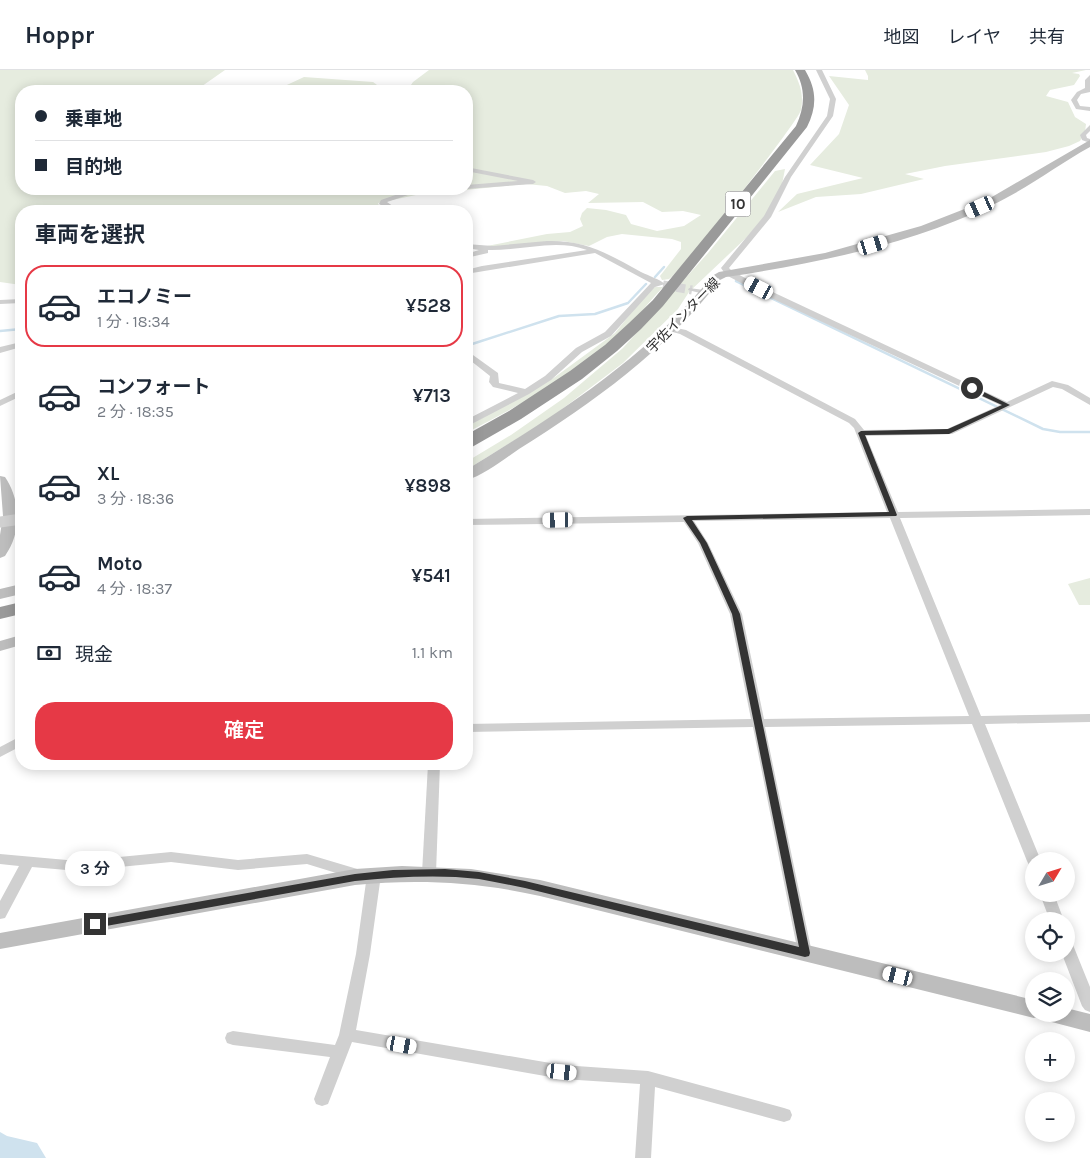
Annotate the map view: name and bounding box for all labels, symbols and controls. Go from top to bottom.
text: Hoppr [25,21,94,49]
text: 地図 [884,26,920,48]
text: レイヤ [948,26,1001,48]
text: 共有 [1029,26,1065,48]
text: 乗車地 [65,108,122,130]
text: 目的地 [65,156,122,178]
road number: 10 [726,192,750,216]
car [963,194,996,220]
text: 車両を選択 [35,222,145,248]
car [856,233,889,257]
street label: 宇佐インター線 [643,274,724,356]
car [742,274,775,302]
icon: car [37,284,82,329]
text: エコノミー [97,286,192,308]
text: ¥528 [406,295,451,317]
text: 1 分 · 18:34 [97,312,170,331]
icon: car [37,374,82,419]
text: コンフォート [97,376,210,398]
route start [961,377,983,399]
text: ¥713 [412,385,451,407]
text: 2 分 · 18:35 [97,402,174,421]
text: XL [97,463,119,485]
icon: car [37,464,82,509]
text: ¥898 [404,475,451,497]
text: 3 分 · 18:36 [97,489,174,508]
car [542,512,573,528]
text: Moto [97,553,143,575]
icon: car [37,554,82,599]
text: ¥541 [411,565,451,587]
text: 4 分 · 18:37 [97,579,172,598]
icon: cash [35,639,63,667]
text: 1.1 km [412,643,453,662]
text: 現金 [75,644,113,666]
button: 確定 [35,702,453,760]
callout: 3 分 [65,852,125,886]
north arrow [1025,852,1075,902]
map controls [1025,852,1075,1142]
text: 3 分 [80,859,110,878]
button: locate [1025,912,1075,962]
route end [84,913,106,935]
car [881,965,914,987]
button: layers [1025,972,1075,1022]
button: + [1025,1032,1075,1082]
car [385,1035,418,1055]
car [546,1063,577,1081]
button: − [1025,1092,1075,1142]

